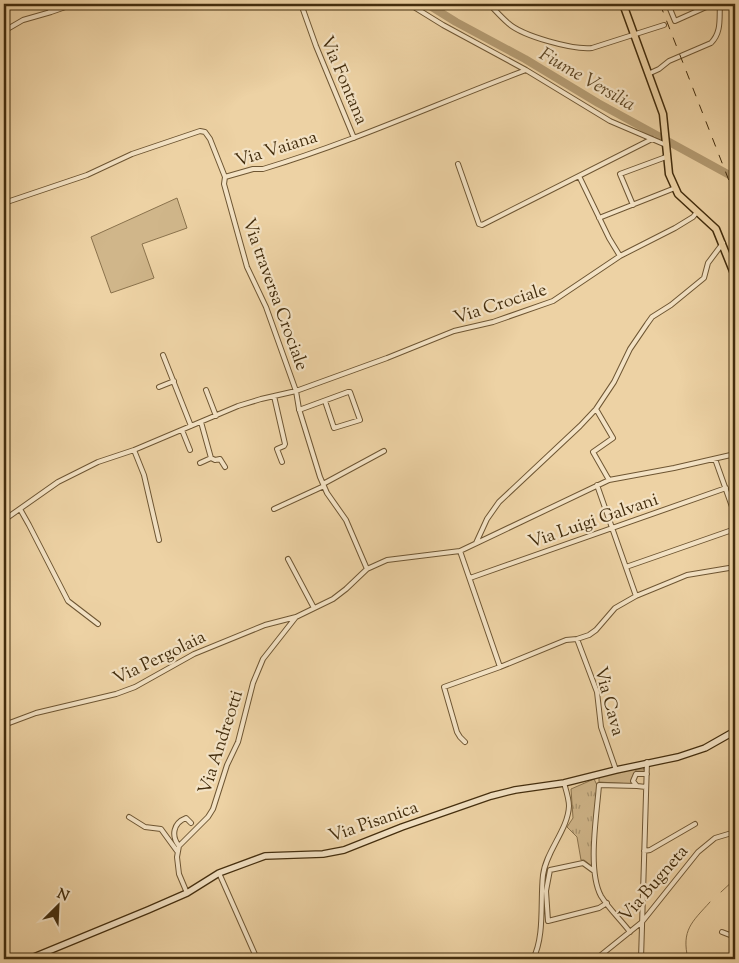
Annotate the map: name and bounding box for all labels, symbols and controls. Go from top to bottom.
street label: Via Fontana [313,32,374,129]
water label: Fiume Versilia [533,42,640,119]
street label: Via Vaiana [232,125,321,175]
street label: Via traversa Crociale [234,215,314,375]
street label: Via Crociale [451,278,550,332]
street label: Via Luigi Galvani [525,487,662,556]
street label: Via Pergolaia [109,625,211,692]
street label: Via Cava [586,664,630,739]
street label: Via Andreotti [193,687,251,798]
street label: Via Pisanica [325,795,422,850]
street label: Via Bugneta [614,840,695,928]
north arrow [32,880,82,930]
text: N [53,885,72,907]

